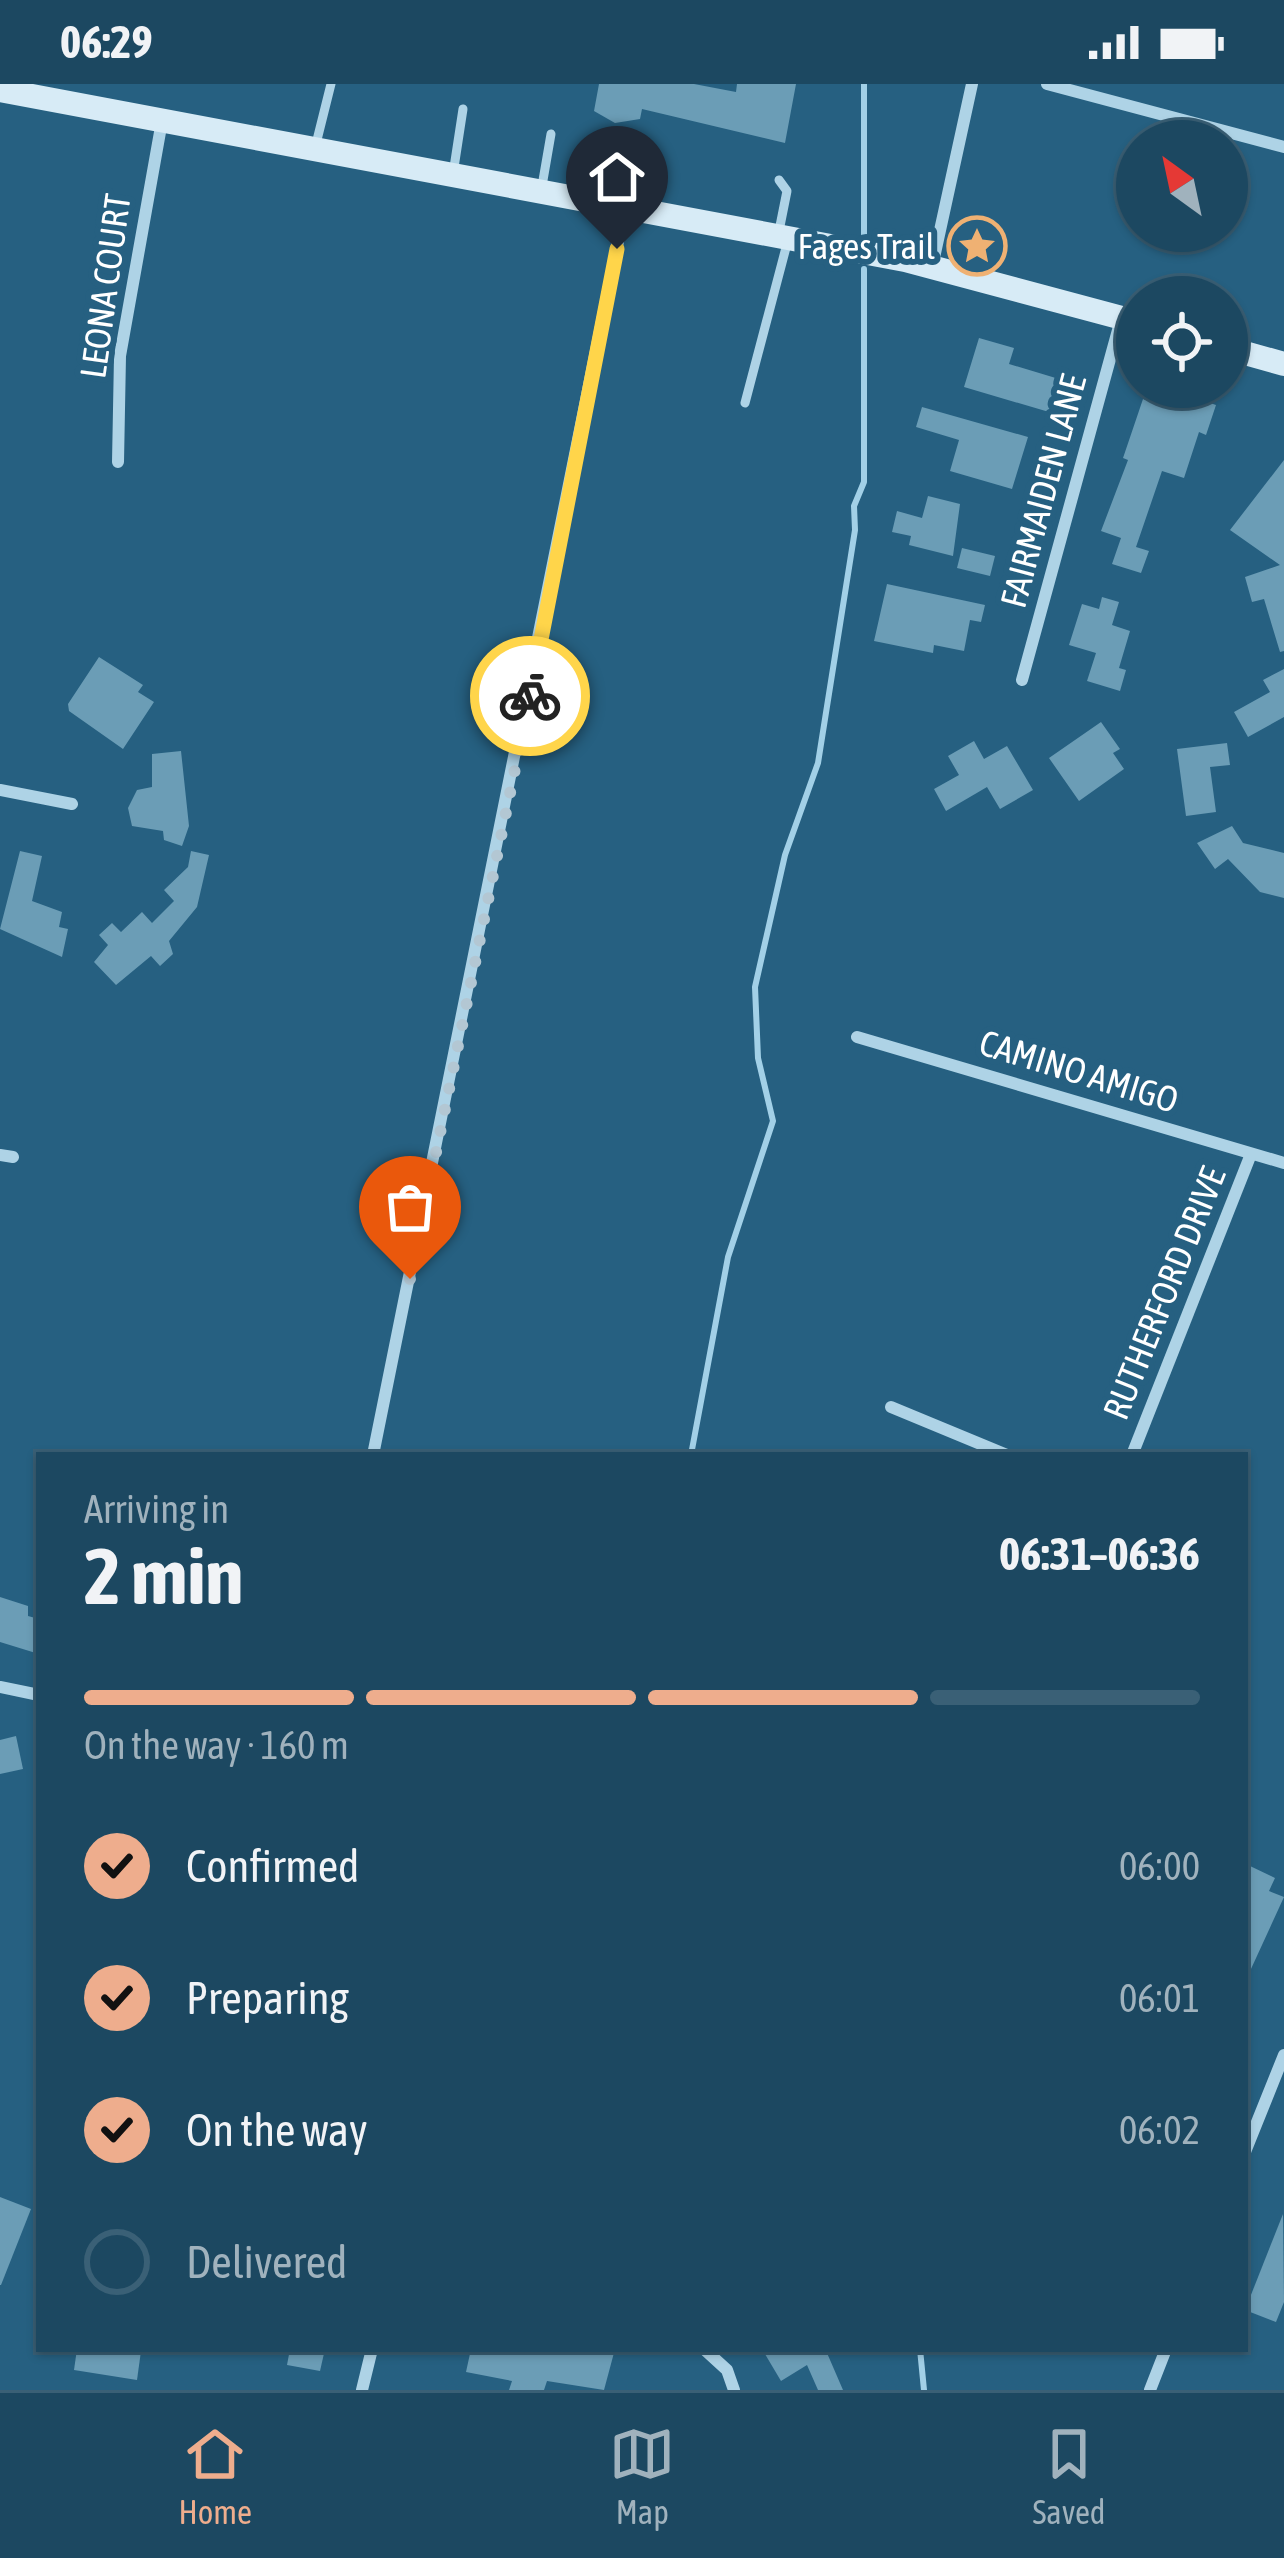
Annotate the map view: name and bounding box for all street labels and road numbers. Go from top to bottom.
street label: LEONA COURT [71,191,139,381]
street label: FAIRMAIDEN LANE [992,370,1094,612]
street label: CAMINO AMIGO [975,1021,1183,1121]
street label: RUTHERFORD DRIVE [1094,1161,1234,1425]

